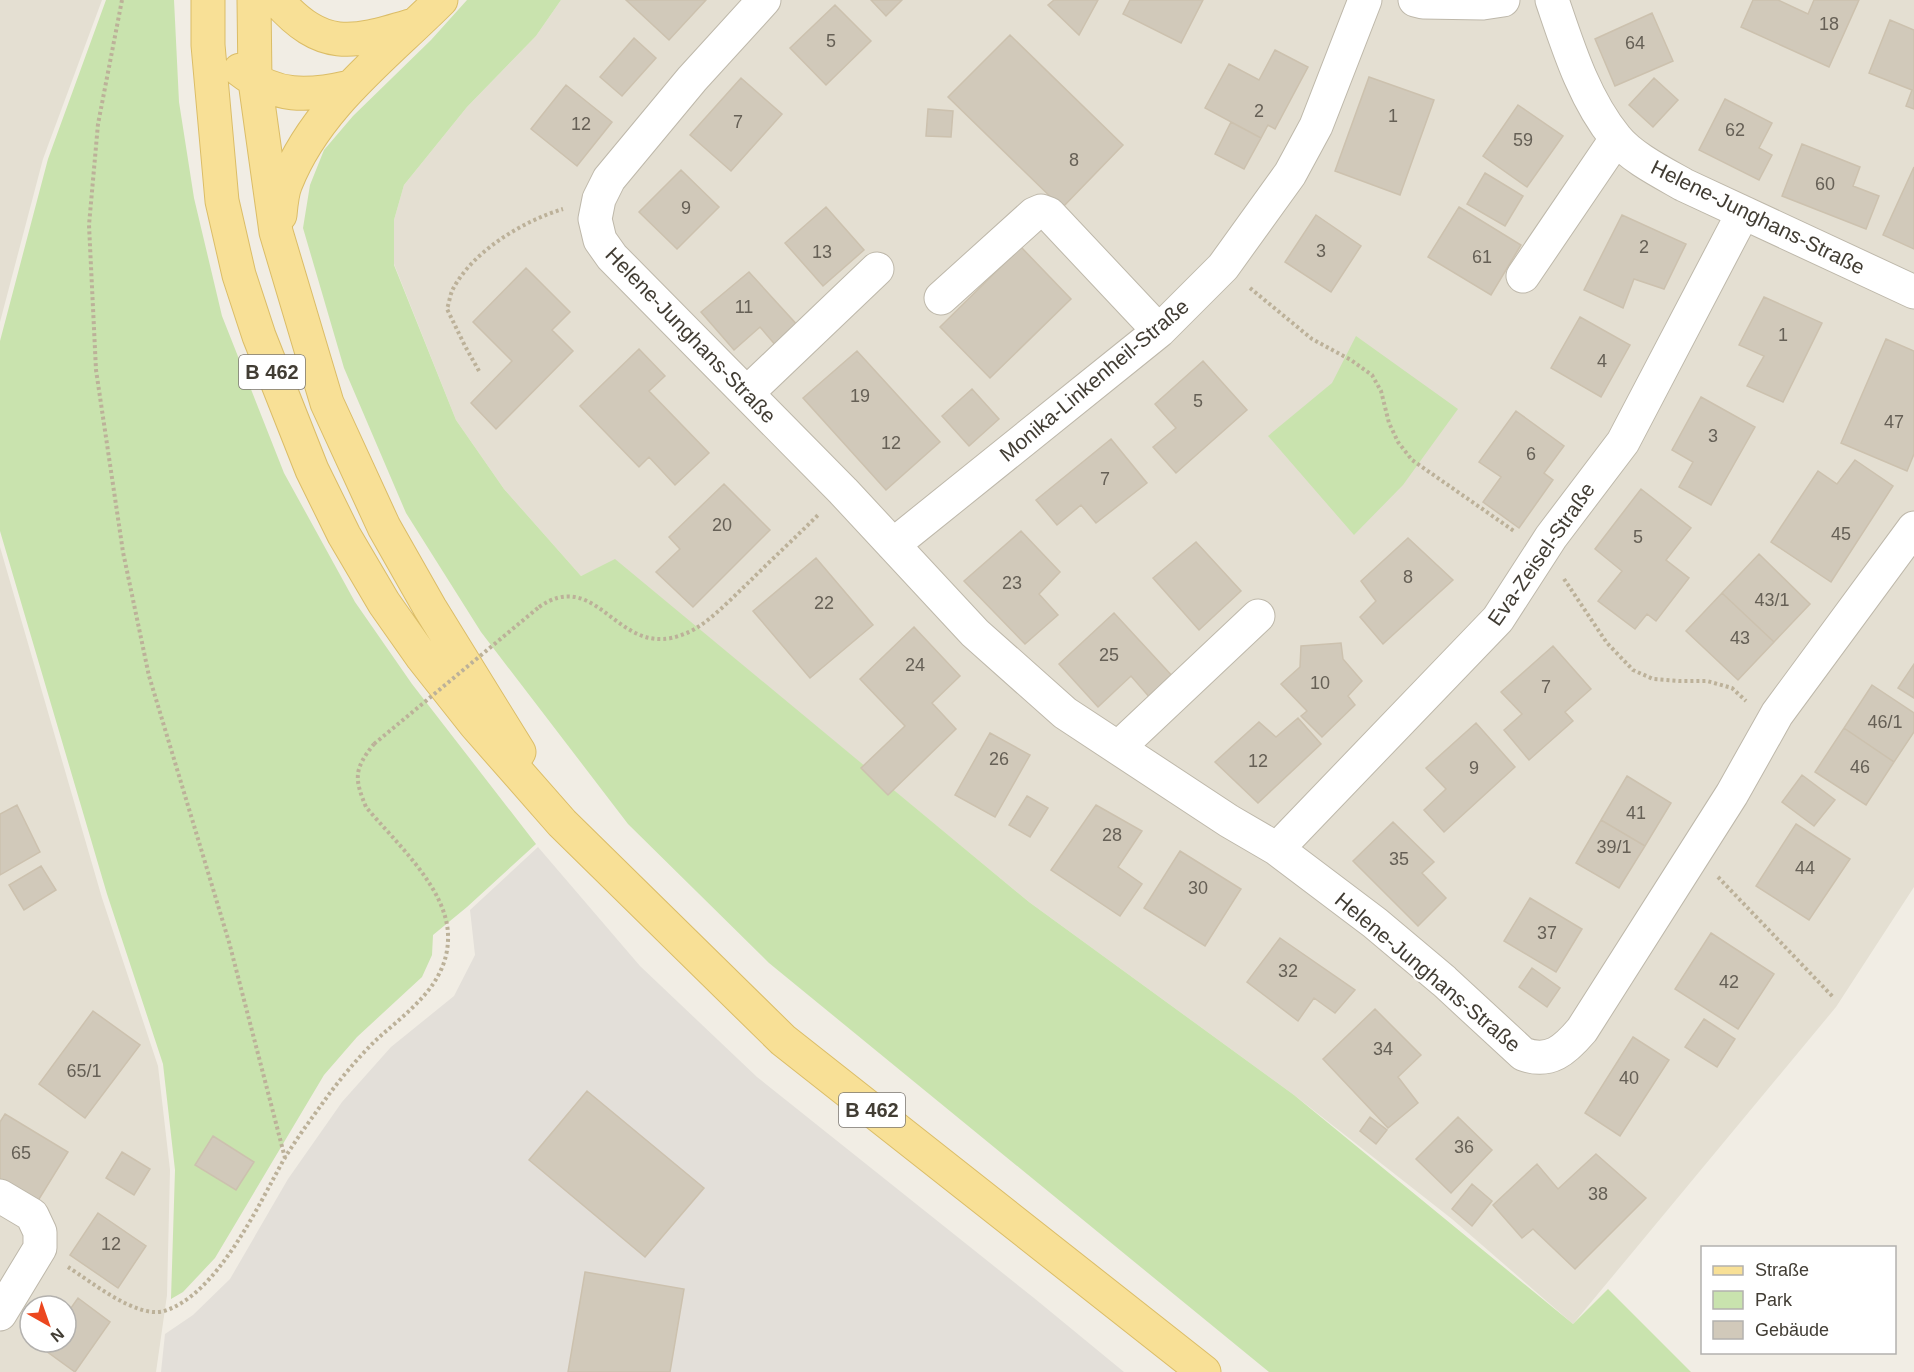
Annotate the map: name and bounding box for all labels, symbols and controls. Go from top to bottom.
house number: 18 [1819,14,1839,34]
house number: 5 [826,31,836,51]
house number: 64 [1625,33,1645,53]
house number: 2 [1254,101,1264,121]
house number: 1 [1388,106,1398,126]
house number: 7 [733,112,743,132]
house number: 12 [571,114,591,134]
house number: 62 [1725,120,1745,140]
house number: 59 [1513,130,1533,150]
house number: 8 [1069,150,1079,170]
street label: Helene-Junghans-Straße [1648,155,1868,279]
house number: 60 [1815,174,1835,194]
house number: 9 [681,198,691,218]
house number: 2 [1639,237,1649,257]
house number: 3 [1316,241,1326,261]
house number: 13 [812,242,832,262]
street label: Helene-Junghans-Straße [601,243,781,427]
house number: 61 [1472,247,1492,267]
street label: Monika-Linkenheil-Straße [995,294,1193,466]
house number: 11 [735,297,753,317]
house number: 1 [1778,325,1788,345]
house number: 4 [1597,351,1607,371]
road number: B 462 [239,355,305,389]
house number: 19 [850,386,870,406]
house number: 5 [1193,391,1203,411]
house number: 47 [1884,412,1904,432]
house number: 3 [1708,426,1718,446]
house number: 12 [881,433,901,453]
house number: 6 [1526,444,1536,464]
house number: 7 [1100,469,1110,489]
street label: Eva-Zeisel-Straße [1483,478,1599,630]
house number: 20 [712,515,732,535]
house number: 45 [1831,524,1851,544]
house number: 5 [1633,527,1643,547]
house number: 8 [1403,567,1413,587]
house number: 23 [1002,573,1022,593]
house number: 43/1 [1754,590,1790,610]
house number: 22 [814,593,834,613]
house number: 43 [1730,628,1750,648]
house number: 25 [1099,645,1119,665]
house number: 24 [905,655,925,675]
house number: 10 [1310,673,1330,693]
house number: 7 [1541,677,1551,697]
house number: 46/1 [1867,712,1903,732]
house number: 26 [989,749,1009,769]
house number: 12 [1248,751,1268,771]
house number: 46 [1850,757,1870,777]
house number: 9 [1469,758,1479,778]
house number: 41 [1626,803,1646,823]
house number: 28 [1102,825,1122,845]
house number: 39/1 [1596,837,1632,857]
house number: 35 [1389,849,1409,869]
house number: 44 [1795,858,1815,878]
house number: 30 [1188,878,1208,898]
street label: Helene-Junghans-Straße [1331,888,1525,1056]
house number: 37 [1537,923,1557,943]
house number: 32 [1278,961,1298,981]
house number: 42 [1719,972,1739,992]
house number: 34 [1373,1039,1393,1059]
house number: 65/1 [66,1061,102,1081]
house number: 40 [1619,1068,1639,1088]
road number: B 462 [839,1093,905,1127]
house number: 36 [1454,1137,1474,1157]
house number: 65 [11,1143,31,1163]
house number: 38 [1588,1184,1608,1204]
house number: 12 [101,1234,121,1254]
legend [1701,1246,1896,1354]
text: Straße [1755,1260,1809,1280]
text: Park [1755,1290,1793,1310]
north arrow [18,1294,78,1354]
text: Gebäude [1755,1320,1829,1340]
text: N [47,1325,67,1345]

